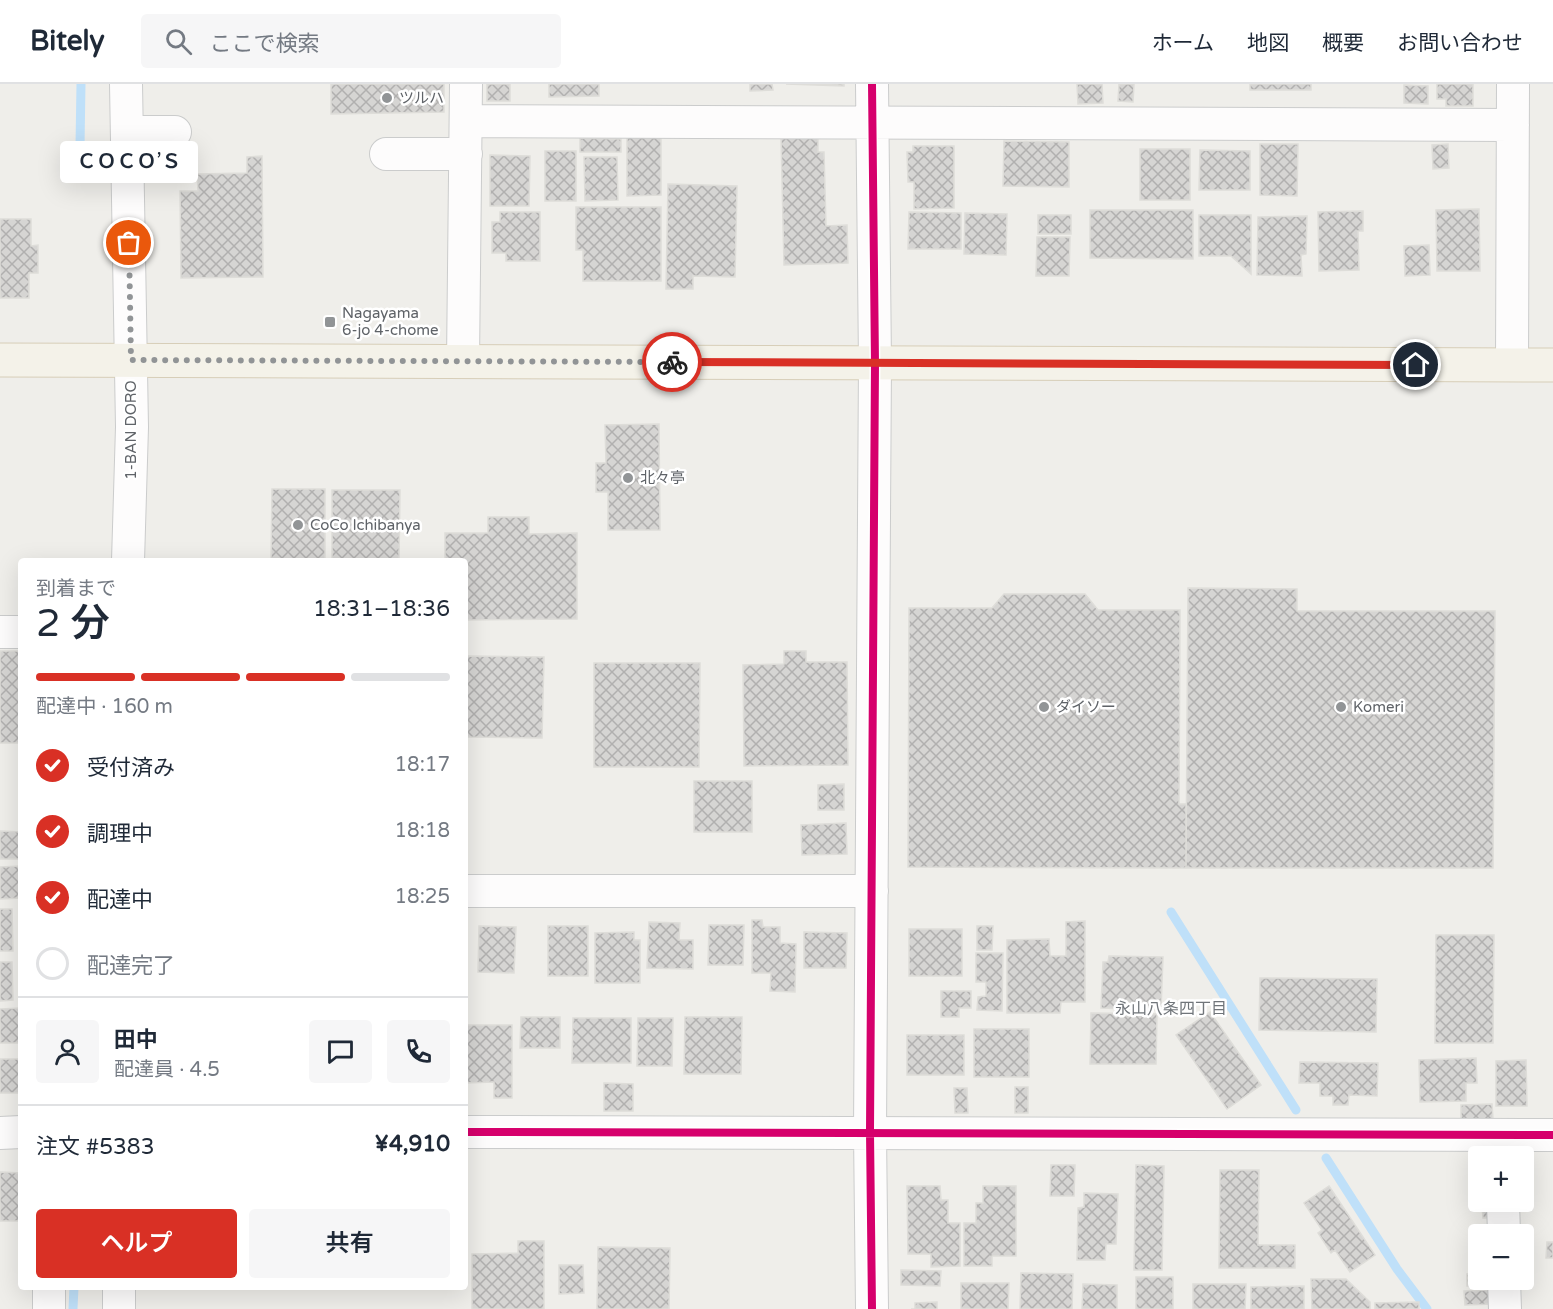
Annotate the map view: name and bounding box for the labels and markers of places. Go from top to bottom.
place label: ツルハ [399,89,444,107]
marker: ツルハ [380,91,394,105]
callout: ＣＯＣＯ’Ｓ [60,141,198,183]
pin [103,217,154,268]
place label: Nagayama 6-jo 4-chome [342,304,439,339]
marker: Nagayama 6-jo 4-chome [323,315,337,329]
pin [1390,339,1441,390]
place label: 北々亭 [640,469,685,487]
marker: 北々亭 [621,471,635,485]
place label: CoCo Ichibanya [310,516,421,534]
marker: CoCo Ichibanya [291,518,305,532]
place label: ダイソー [1056,698,1116,716]
place label: Komeri [1353,698,1404,716]
marker: ダイソー [1037,700,1051,714]
marker: Komeri [1334,700,1348,714]

